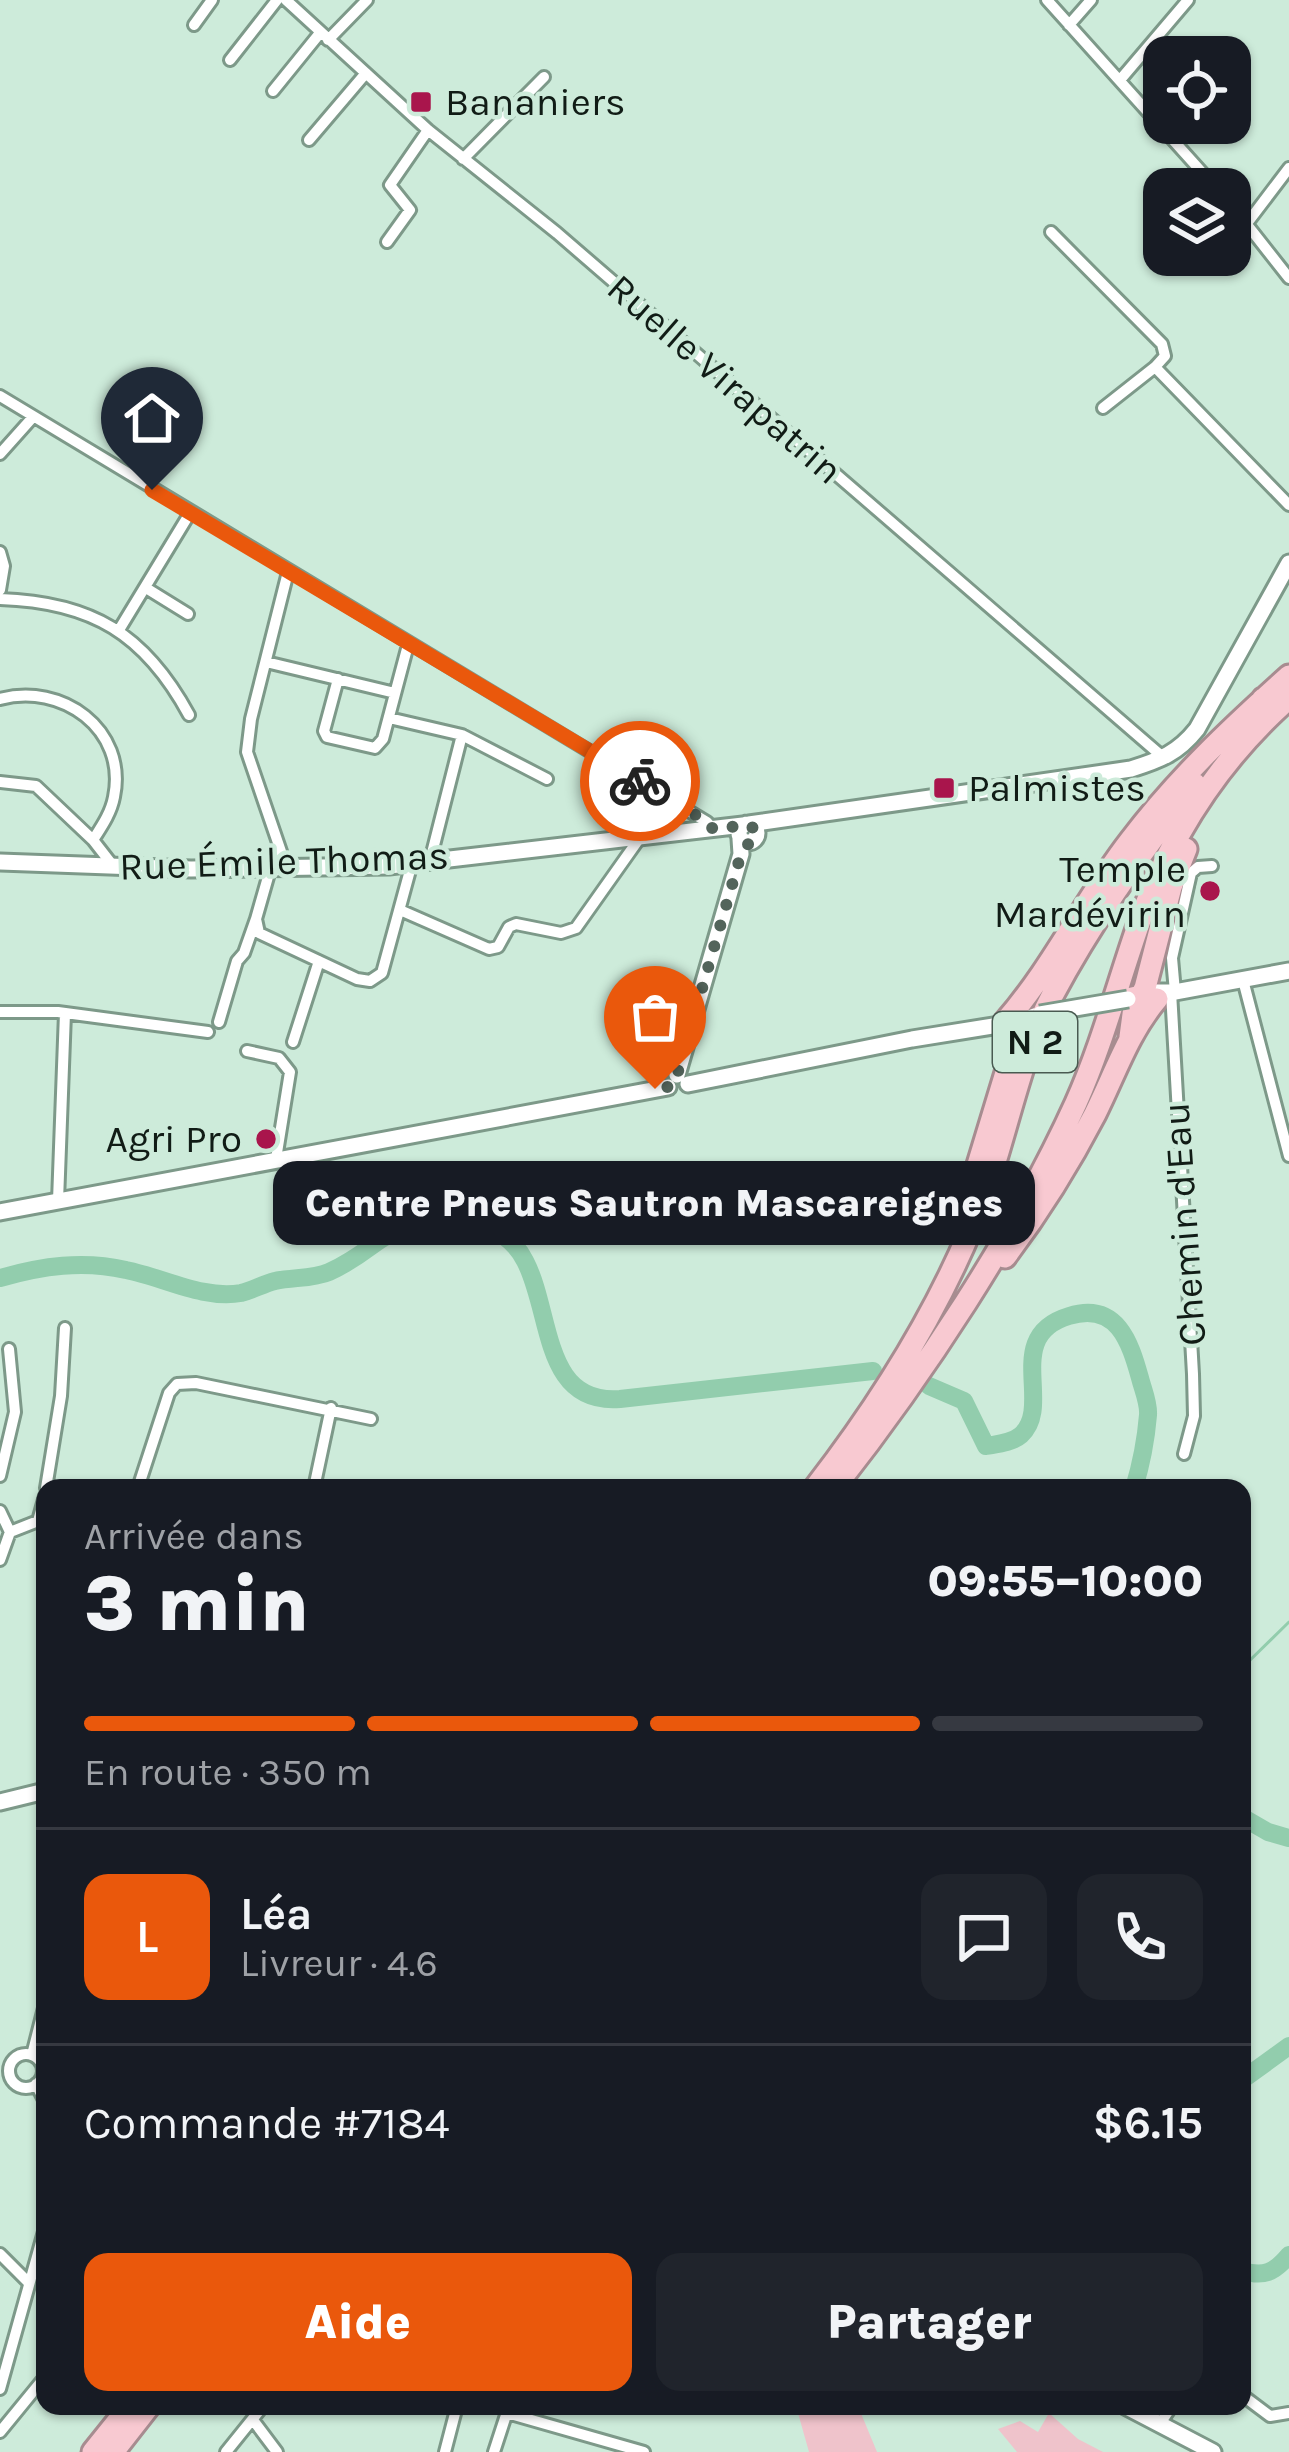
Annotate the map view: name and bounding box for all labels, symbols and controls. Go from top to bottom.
map controls [1143,36,1251,276]
button: locate [1143,36,1251,144]
place label: Bananiers [445,79,626,125]
marker: Bananiers [408,89,434,115]
button: layers [1143,168,1251,276]
street label: Ruelle Virapatrin [598,265,852,493]
pin [101,367,203,490]
icon: home [119,385,185,451]
courier [580,721,700,841]
icon: bike [607,748,673,814]
place label: Palmistes [968,765,1146,811]
marker: Palmistes [931,775,957,801]
street label: Rue Émile Thomas [118,832,450,890]
place label: Temple Mardévirin [994,846,1186,937]
marker: Temple Mardévirin [1197,878,1223,904]
pin [604,966,706,1089]
icon: bag [622,984,688,1050]
road number: N 2 [993,1012,1077,1072]
street label: Chemin d'Eau [1153,1101,1215,1347]
place label: Agri Pro [106,1116,242,1162]
marker: Agri Pro [253,1126,279,1152]
callout: Centre Pneus Sautron Mascareignes [274,1161,1036,1245]
text: Centre Pneus Sautron Mascareignes [305,1180,1003,1226]
text: Arrivée dans [84,1513,304,1559]
text: 09:55–10:00 [928,1555,1203,1607]
text: 3 min [84,1558,309,1650]
text: En route · 350 m [84,1749,372,1795]
button: chat [921,1874,1047,2000]
button: phone [1077,1874,1203,2000]
text: Léa [240,1888,312,1940]
text: L [136,1911,158,1963]
text: Livreur · 4.6 [240,1940,438,1986]
text: Commande #7184 [84,2097,450,2149]
text: $6.15 [1093,2097,1203,2149]
button: Aide [84,2253,632,2391]
button: Partager [656,2253,1203,2391]

